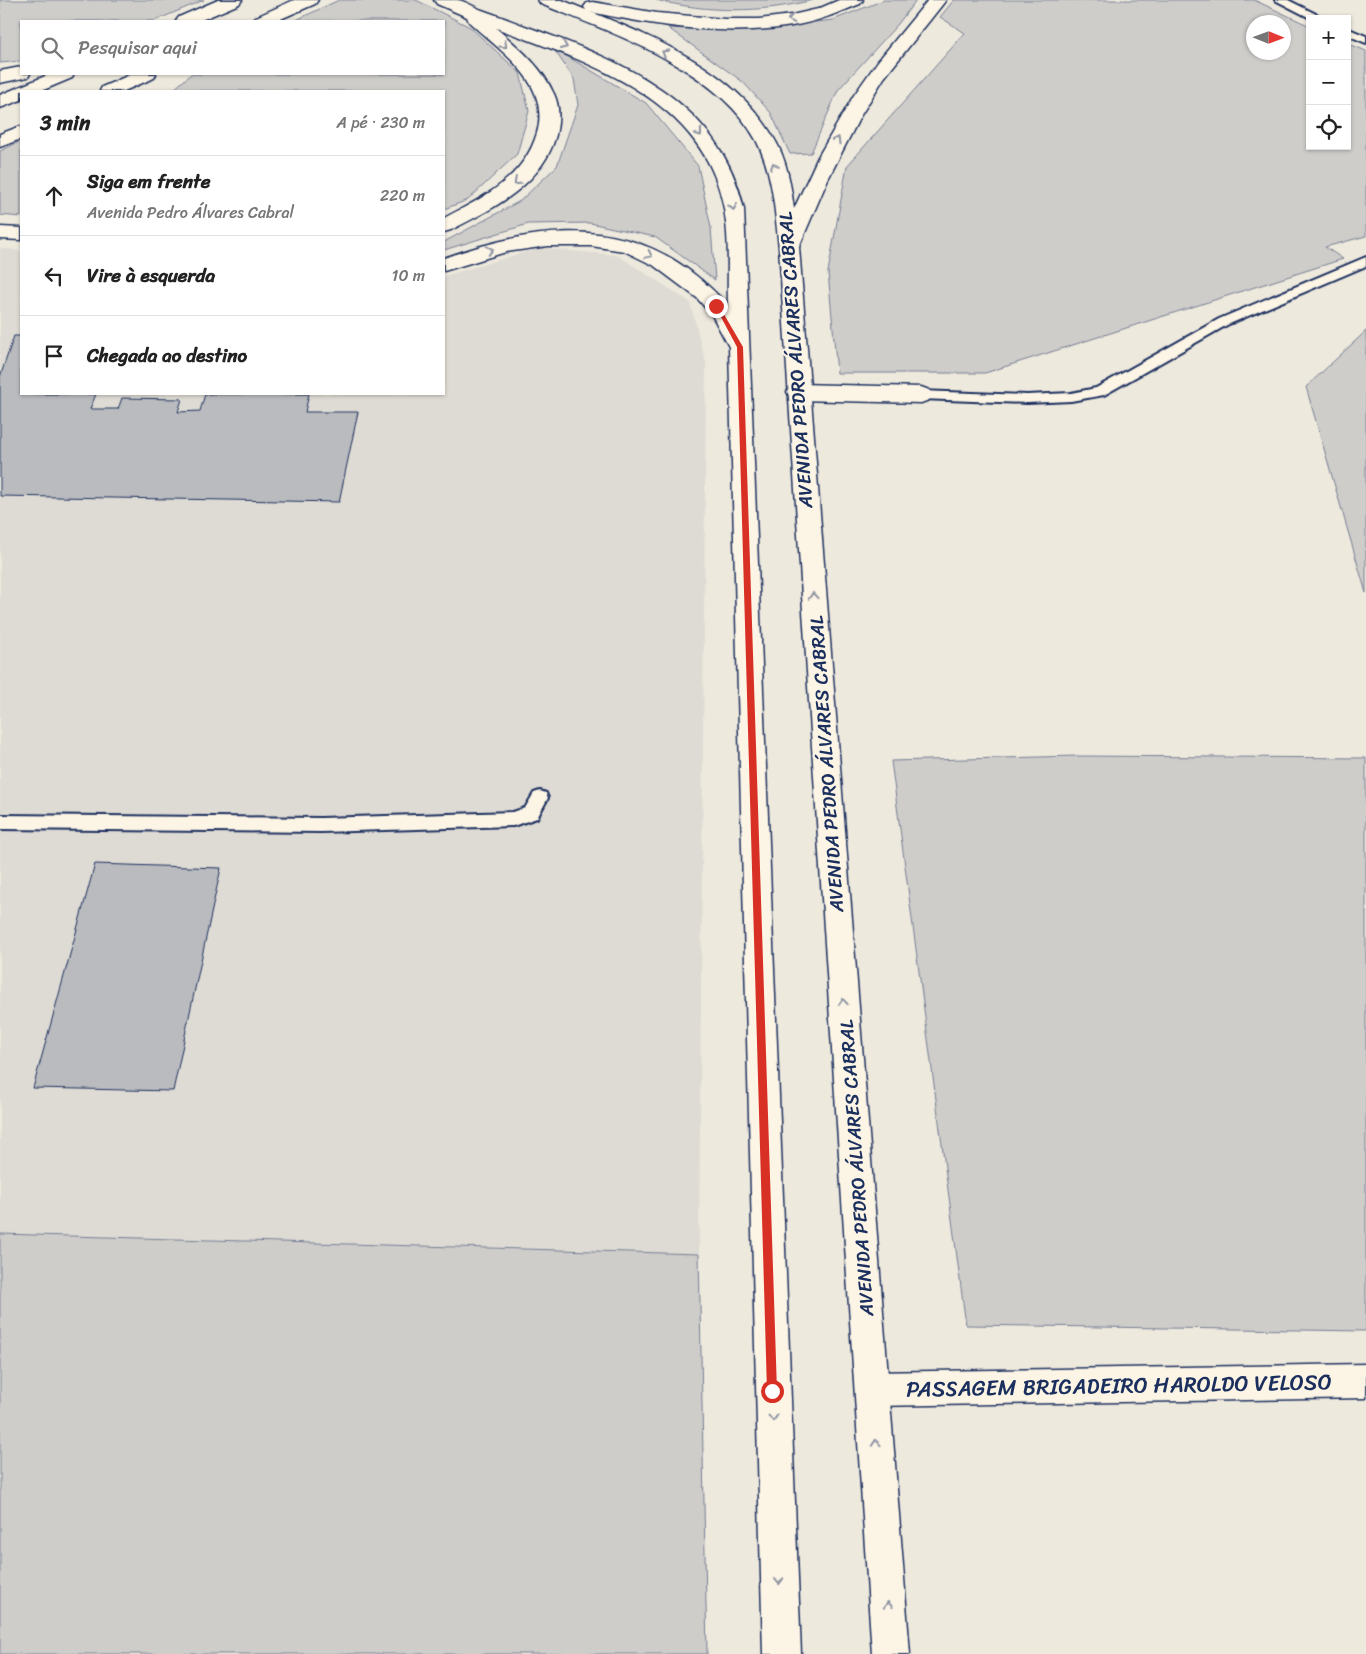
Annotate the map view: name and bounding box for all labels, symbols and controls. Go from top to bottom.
one-way arrow [786,14,795,24]
north arrow [1246,15,1291,60]
map controls [1306,15,1351,150]
button: + [1306,15,1351,60]
search box [20,20,445,75]
text: Pesquisar aqui [78,31,197,64]
icon: search [38,34,66,62]
one-way arrow [498,39,507,48]
one-way arrow [559,40,568,51]
one-way arrow [661,49,670,59]
button: − [1306,60,1351,105]
text: 3 min [40,104,90,142]
button: locate [1306,105,1351,150]
text: A pé · 230 m [336,108,425,137]
one-way arrow [693,127,702,137]
one-way arrow [831,136,841,145]
one-way arrow [770,162,780,171]
text: Siga em frente [87,165,210,198]
one-way arrow [513,176,522,185]
text: 220 m [380,181,425,210]
icon: ahead [40,182,68,210]
text: Avenida Pedro Álvares Cabral [87,198,294,227]
one-way arrow [727,202,737,211]
street label: AVENIDA PEDRO ÁLVARES CABRAL [769,210,822,510]
one-way arrow [485,245,493,255]
one-way arrow [644,249,653,259]
text: Vire à esquerda [87,259,215,292]
text: 10 m [392,261,425,290]
icon: left [40,262,68,290]
route end [705,295,728,318]
text: Chegada ao destino [87,339,247,372]
icon: arrive [40,342,68,370]
one-way arrow [808,591,819,599]
street label: AVENIDA PEDRO ÁLVARES CABRAL [800,614,853,914]
one-way arrow [838,998,849,1006]
street label: AVENIDA PEDRO ÁLVARES CABRAL [830,1018,883,1318]
street label: PASSAGEM BRIGADEIRO HAROLDO VELOSO [906,1362,1332,1409]
route start [761,1380,784,1403]
one-way arrow [768,1415,779,1423]
one-way arrow [871,1439,882,1447]
one-way arrow [774,1577,785,1585]
one-way arrow [883,1601,894,1609]

